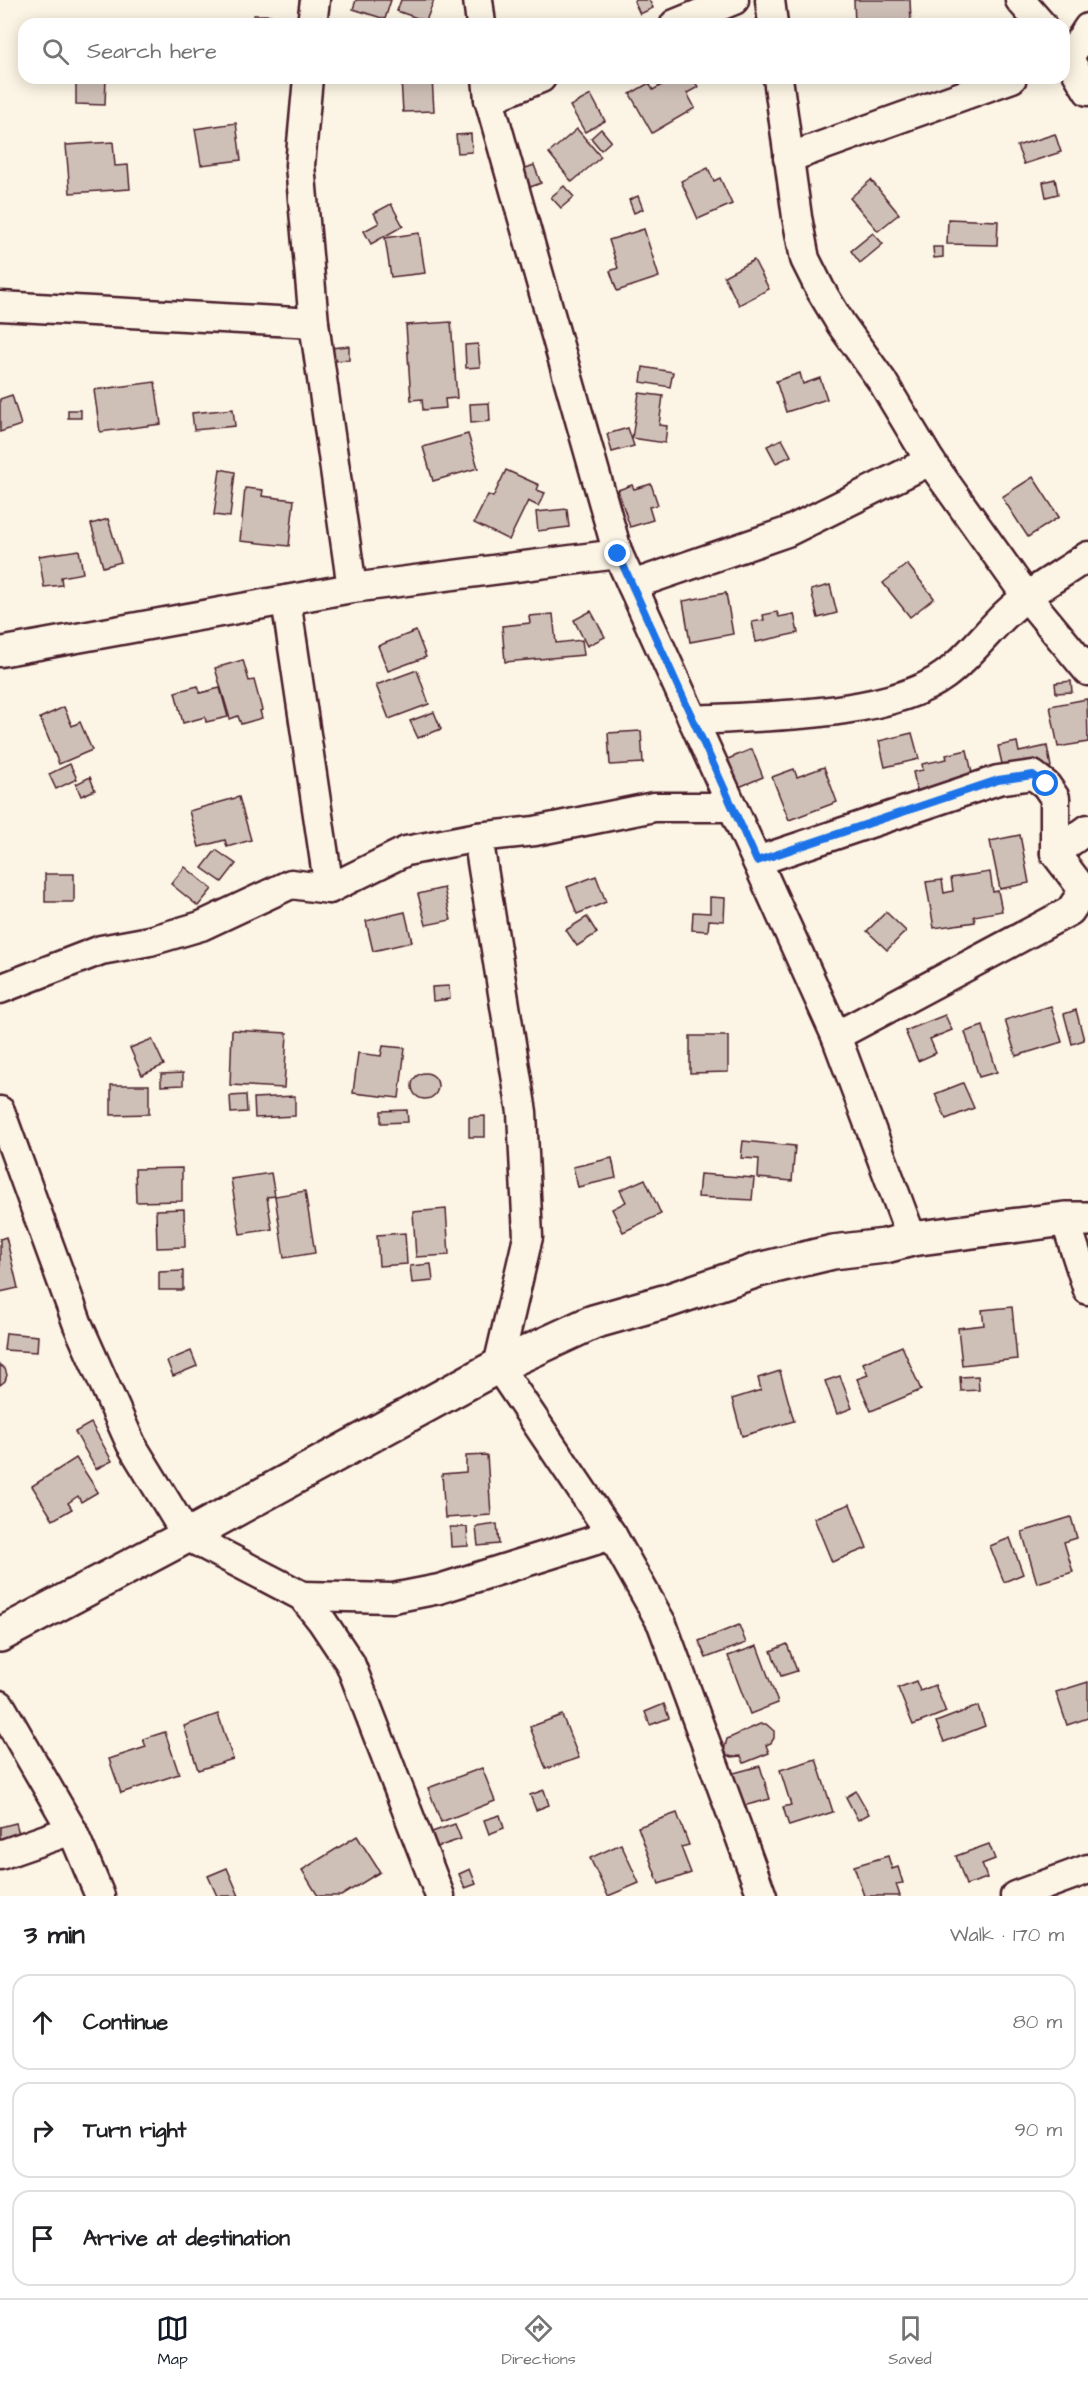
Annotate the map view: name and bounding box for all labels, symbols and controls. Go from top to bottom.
search box [18,18,1070,84]
icon: search [39,35,72,68]
text: Search here [87,36,217,67]
route end [604,540,630,566]
route start [1032,770,1058,796]
text: 3 min [24,1917,85,1953]
text: Walk · 170 m [950,1921,1064,1949]
icon: ahead [26,2006,59,2039]
text: Continue [83,2007,168,2038]
text: 80 m [1013,2008,1062,2036]
icon: right [26,2114,59,2147]
text: Turn right [83,2115,186,2146]
text: 90 m [1014,2116,1062,2144]
icon: arrive [26,2222,59,2255]
text: Arrive at destination [83,2223,290,2254]
tab: Map [156,2312,189,2370]
tab: Directions [502,2312,576,2370]
tab: Saved [888,2312,932,2370]

